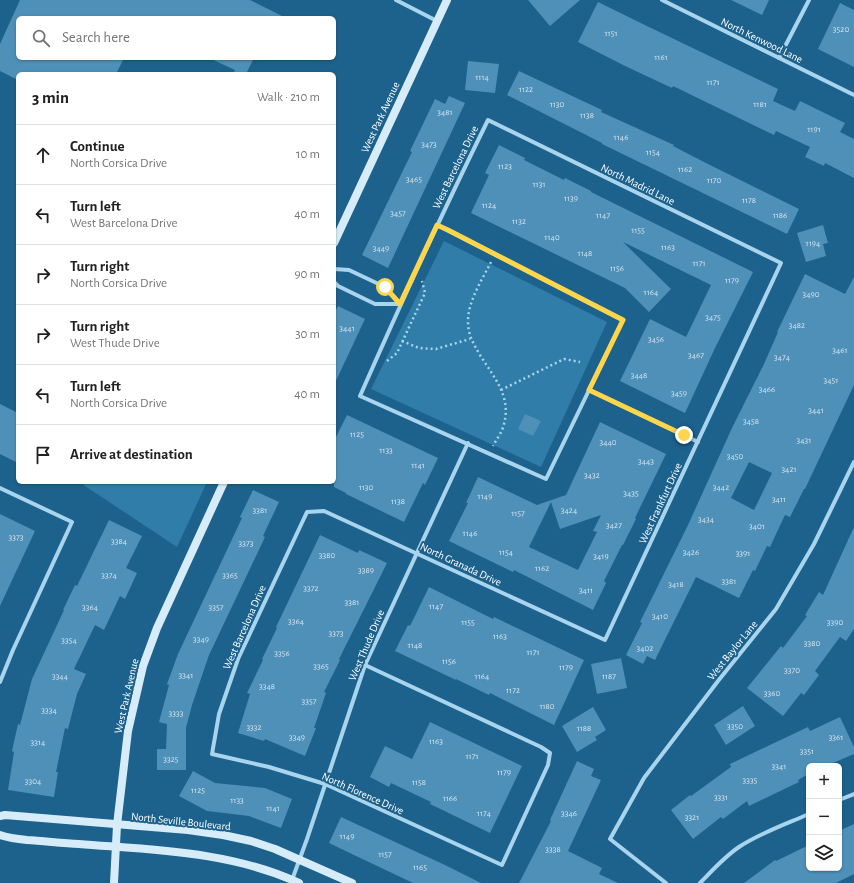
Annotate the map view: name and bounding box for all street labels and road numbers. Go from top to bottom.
street label: North Kenwood Lane [719,16,804,65]
street label: West Park Avenue [359,80,402,154]
street label: West Barcelona Drive [431,124,480,211]
street label: North Madrid Lane [599,162,676,207]
street label: West Frankfurt Drive [637,461,684,545]
street label: North Granada Drive [418,541,503,588]
street label: West Barcelona Drive [221,583,268,671]
street label: West Thude Drive [347,608,386,682]
street label: West Baylor Lane [705,618,760,682]
street label: West Park Avenue [113,658,140,735]
street label: North Florence Drive [320,770,405,816]
street label: North Seville Boulevard [131,811,232,832]

